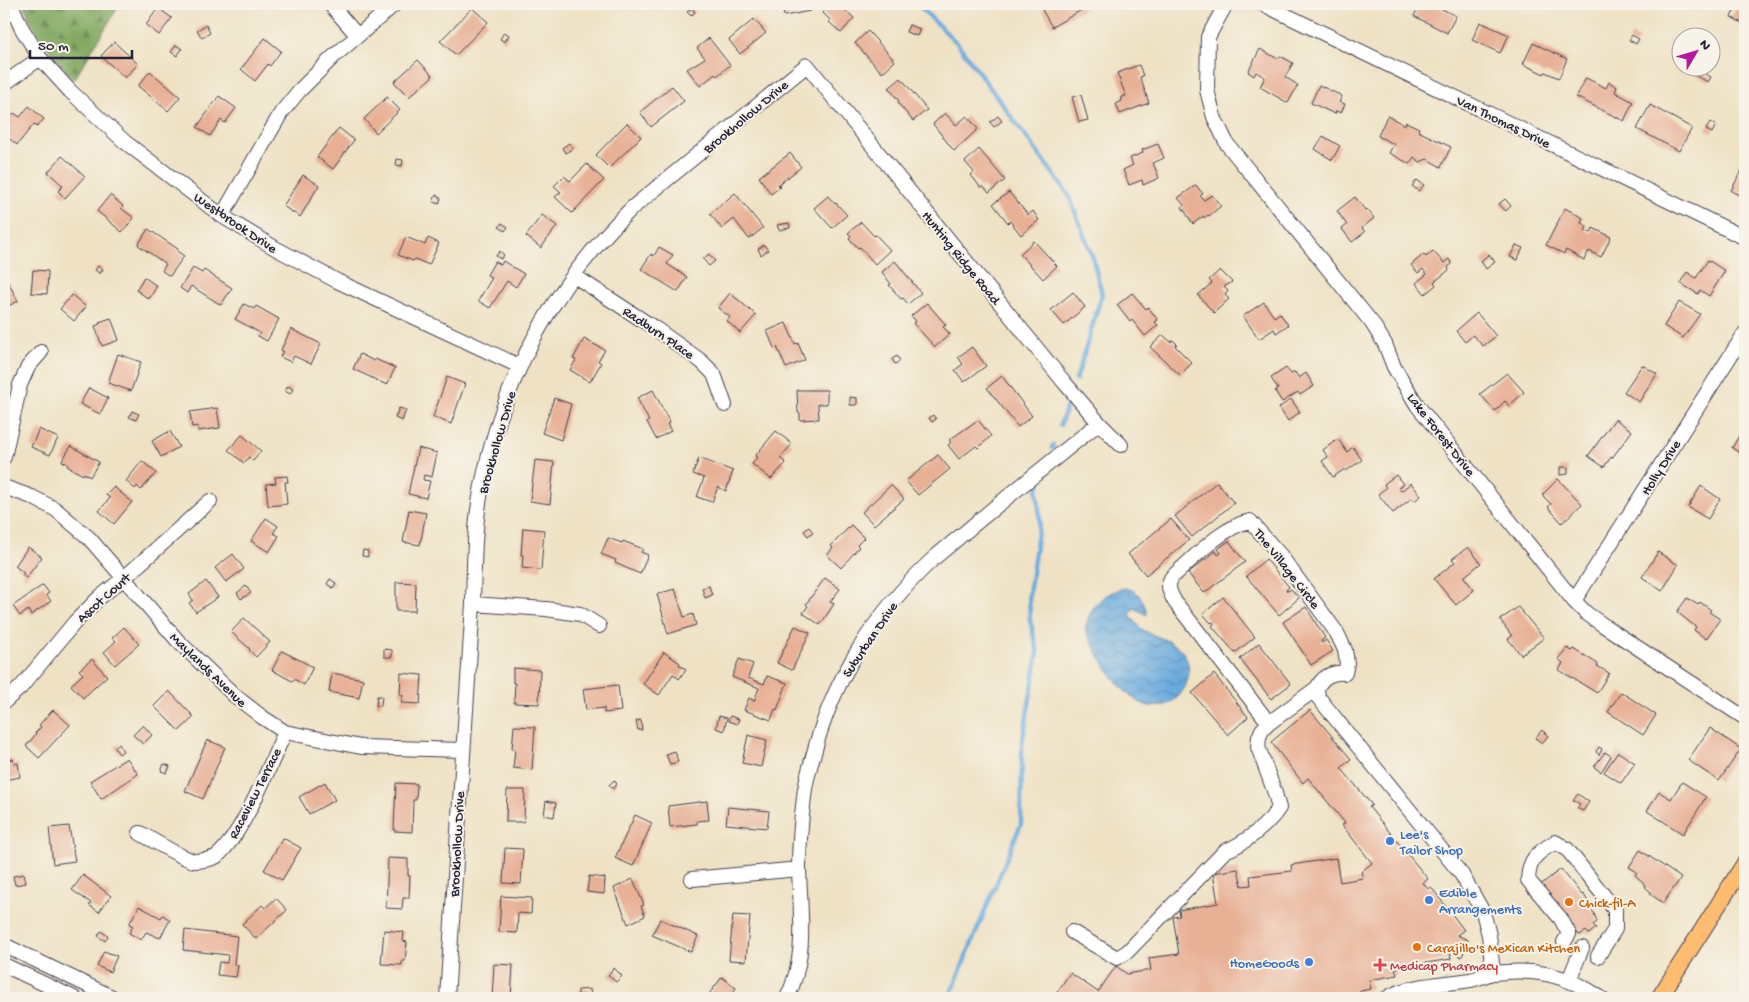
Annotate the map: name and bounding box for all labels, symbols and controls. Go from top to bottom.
scale bar [30,28,132,60]
north arrow [1672,28,1722,78]
text: N [1695,37,1714,54]
text: 50 m [38,38,69,56]
street label: Brookhollow Drive [700,77,793,159]
street label: Van Thomas Drive [1452,93,1553,154]
street label: Westbrook Drive [190,190,280,259]
street label: Hunting Ridge Road [917,208,1004,310]
street label: Radburn Place [619,304,697,365]
street label: Brookhollow Drive [475,389,521,497]
street label: Lake Forest Drive [1402,391,1478,481]
street label: Holly Drive [1638,437,1686,499]
street label: The Village Circle [1249,525,1323,614]
street label: Ascot Court [74,569,136,627]
street label: Suburban Drive [840,599,903,681]
street label: Maylands Avenue [165,630,250,712]
street label: Raceview Terrace [226,745,287,843]
street label: Brookhollow Drive [447,790,470,898]
place label: Lee's Tailor Shop [1399,827,1463,860]
marker: Lee's Tailor Shop [1384,835,1396,847]
place label: Edible Arrangements [1439,886,1522,919]
marker: Edible Arrangements [1423,894,1435,906]
marker: Chick-fil-A [1563,896,1575,908]
place label: Chick-fil-A [1579,896,1636,913]
marker: Carajillo's Mexican Kitchen [1411,941,1423,953]
place label: Carajillo's Mexican Kitchen [1427,941,1580,958]
place label: HomeGoods [1230,956,1300,973]
marker: HomeGoods [1303,956,1315,968]
marker: Medicap Pharmacy [1374,959,1386,971]
place label: Medicap Pharmacy [1390,959,1498,976]

